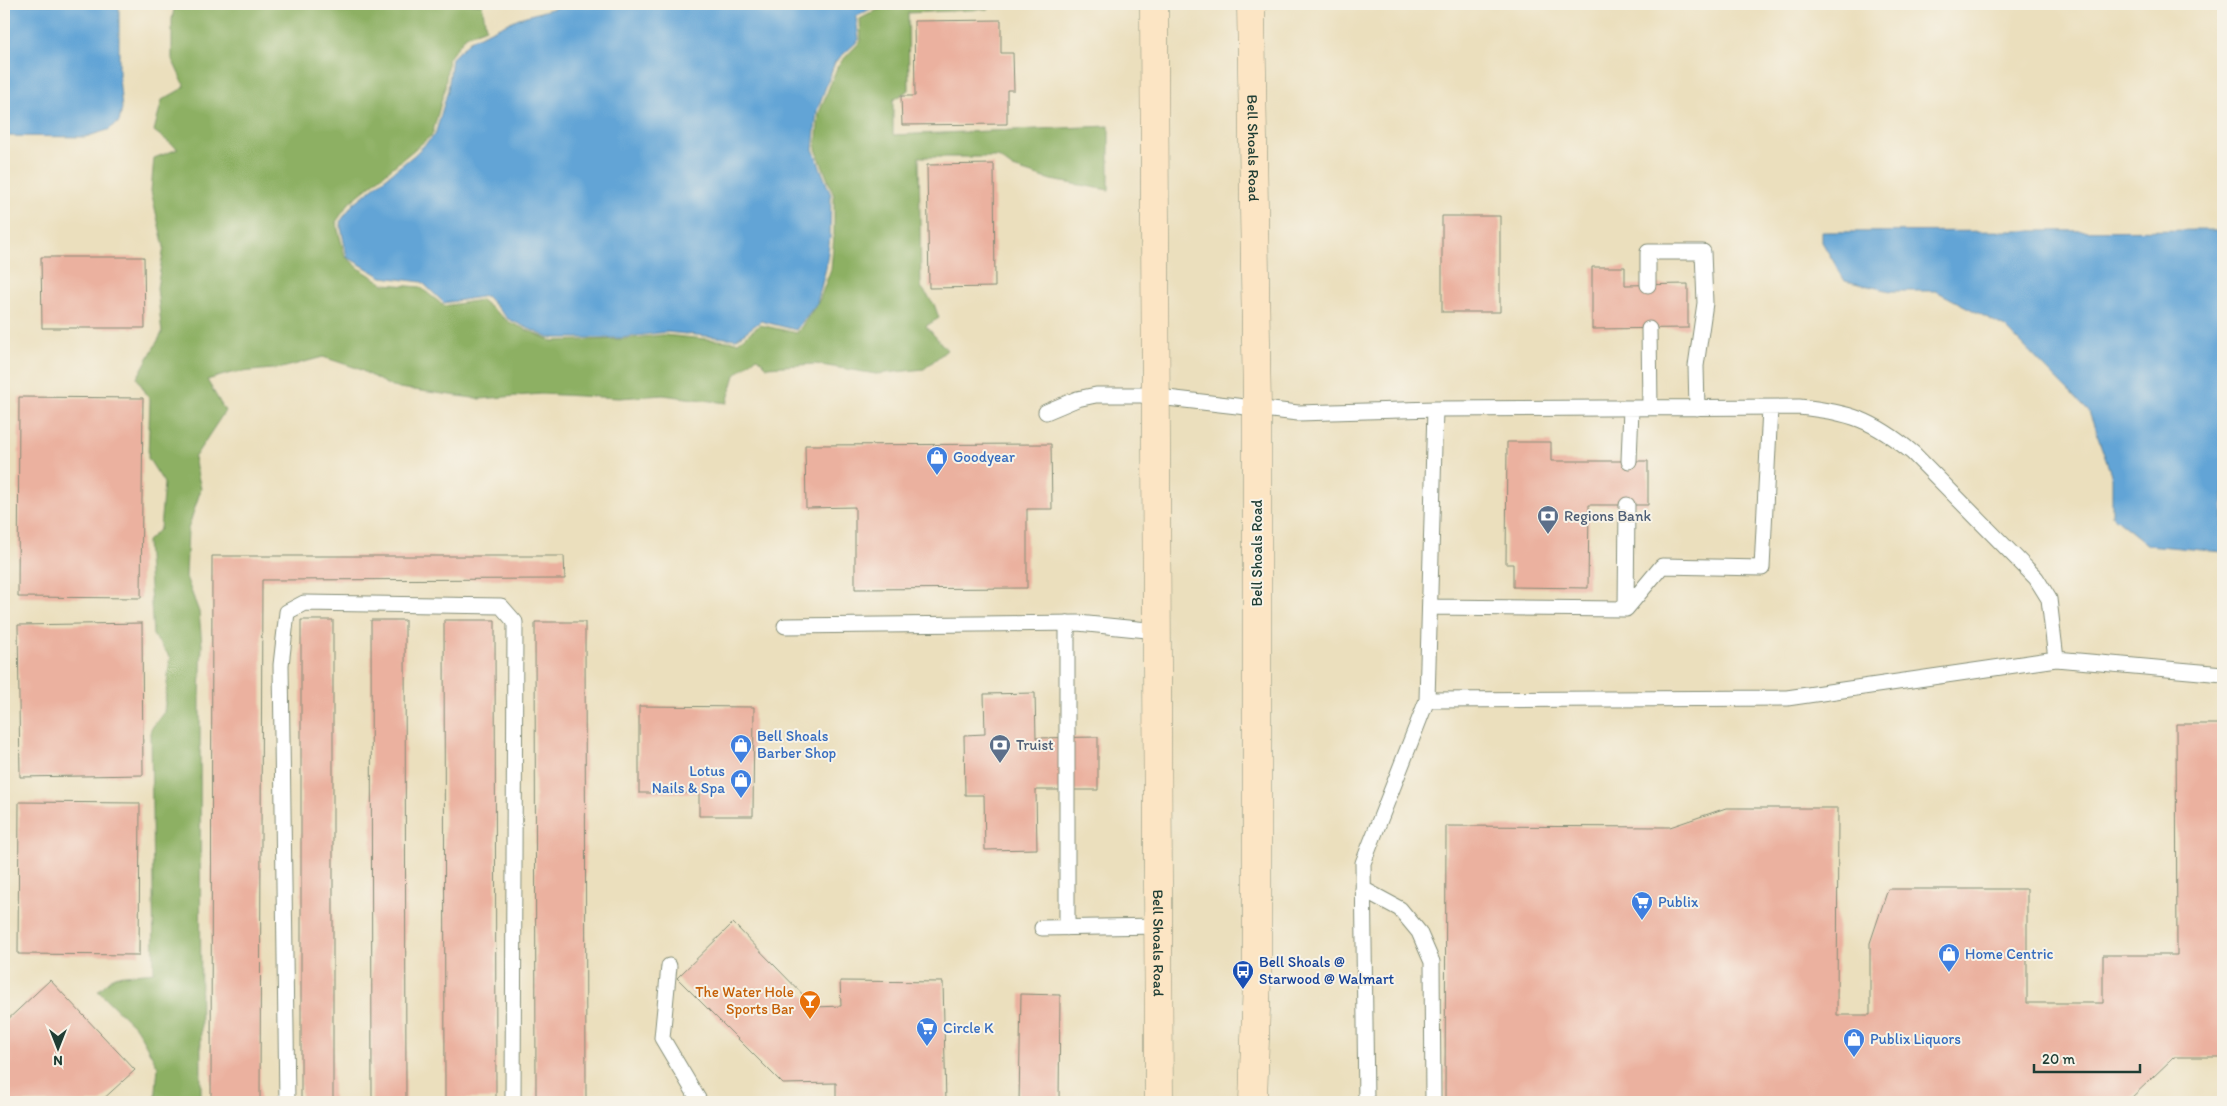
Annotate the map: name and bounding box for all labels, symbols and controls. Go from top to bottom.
street label: Bell Shoals Road [1243,94,1263,202]
shop icon: Goodyear [925,445,949,476]
place label: Goodyear [953,448,1015,466]
street label: Bell Shoals Road [1248,499,1266,607]
bank icon: Regions Bank [1536,504,1560,535]
place label: Regions Bank [1564,507,1651,525]
place label: Bell Shoals Barber Shop [757,727,836,762]
shop icon: Bell Shoals Barber Shop [729,733,753,764]
bank icon: Truist [988,733,1012,764]
place label: Truist [1016,736,1054,754]
place label: Lotus Nails & Spa [652,762,725,797]
shop icon: Lotus Nails & Spa [729,768,753,799]
street label: Bell Shoals Road [1149,889,1168,997]
supermarket icon: Publix [1630,890,1654,921]
place label: Publix [1658,893,1699,911]
shop icon: Home Centric [1937,942,1961,973]
place label: Home Centric [1965,945,2053,963]
place label: Bell Shoals @ Starwood @ Walmart [1259,953,1395,988]
bus stop icon: Bell Shoals @ Starwood @ Walmart [1231,959,1255,990]
place label: The Water Hole Sports Bar [695,983,794,1018]
bar icon: The Water Hole Sports Bar [798,989,822,1020]
supermarket icon: Circle K [915,1016,939,1047]
place label: Circle K [943,1019,994,1037]
north arrow [32,1024,82,1074]
shop icon: Publix Liquors [1842,1027,1866,1058]
place label: Publix Liquors [1870,1030,1961,1048]
scale bar [2034,1041,2141,1073]
text: 20 m [2042,1050,2076,1068]
text: N [53,1052,63,1069]

